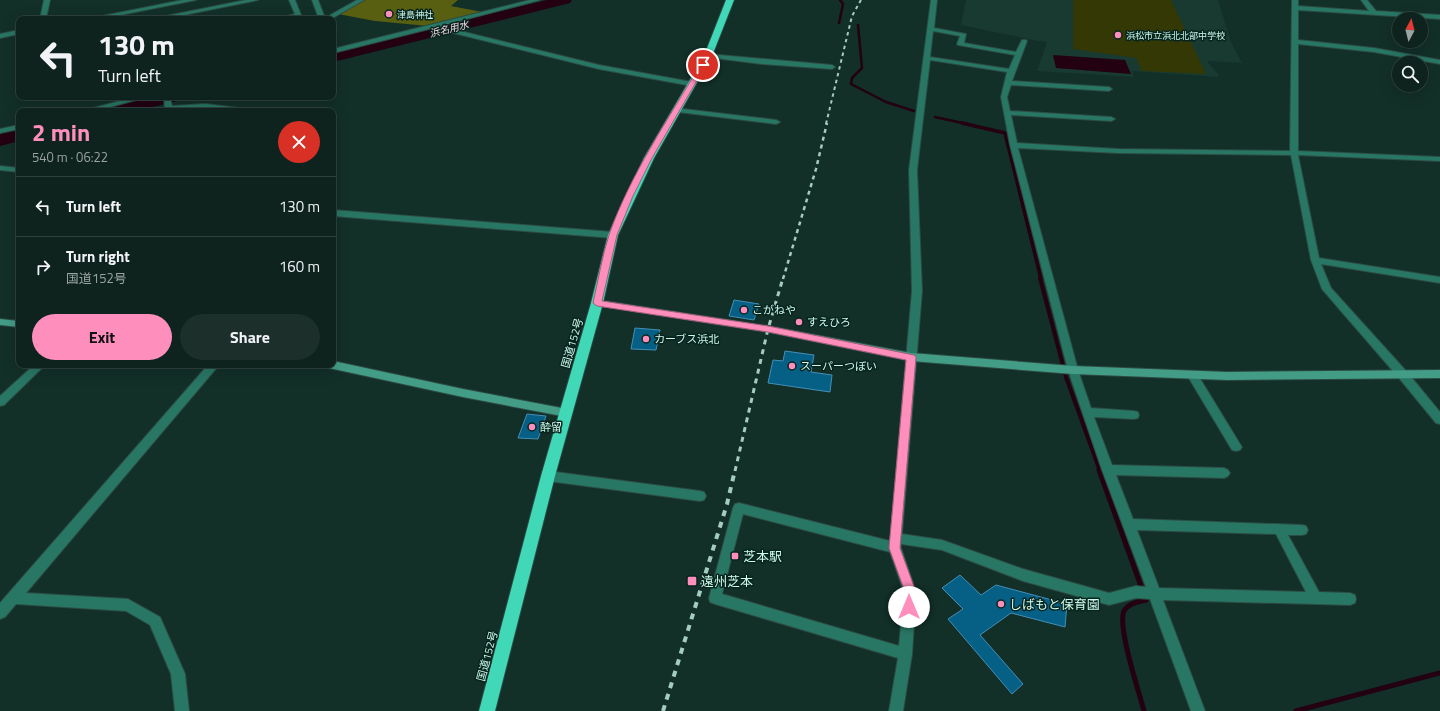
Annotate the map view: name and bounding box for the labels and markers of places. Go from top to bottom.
place label: 津島神社 [397,8,433,21]
marker: 津島神社 [384,9,394,19]
place label: 浜松市立浜北北部中学校 [1126,29,1225,42]
marker: 浜松市立浜北北部中学校 [1113,30,1123,40]
pin [686,48,720,82]
place label: こがねや [752,302,796,318]
marker: こがねや [739,305,749,315]
place label: すえひろ [807,314,851,330]
marker: すえひろ [794,317,804,327]
place label: カーブス浜北 [654,331,719,347]
marker: カーブス浜北 [641,334,651,344]
place label: スーパーつぼい [800,358,877,374]
marker: スーパーつぼい [787,361,797,371]
place label: 酔留 [540,419,562,435]
marker: 酔留 [527,422,537,432]
place label: 芝本駅 [743,546,782,566]
marker: 芝本駅 [730,551,740,561]
place label: 遠州芝本 [701,571,753,591]
marker: 遠州芝本 [686,575,698,587]
place label: しばもと保育園 [1009,594,1100,614]
marker: しばもと保育園 [996,599,1006,609]

